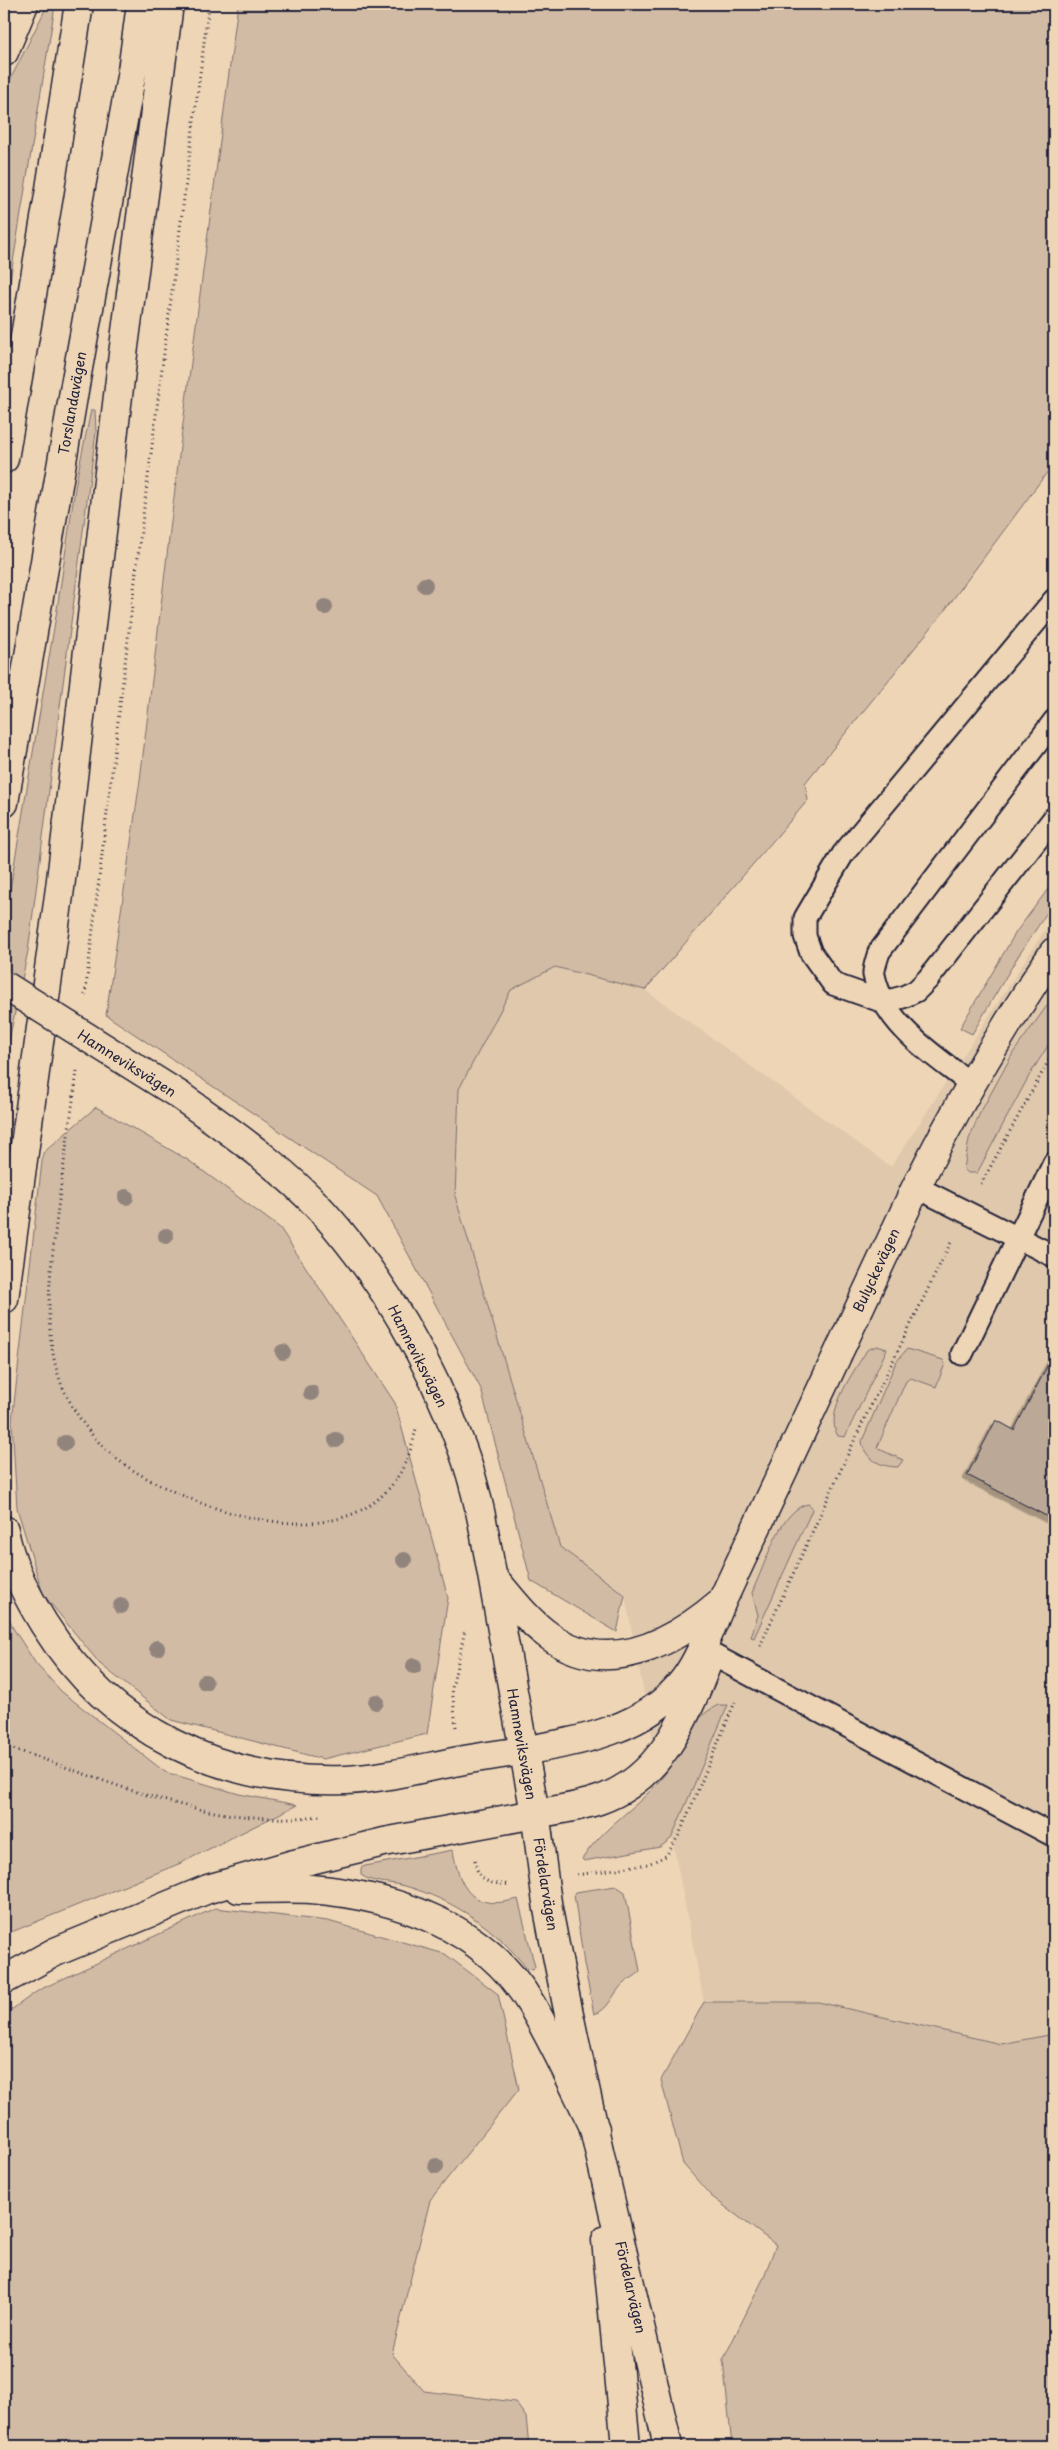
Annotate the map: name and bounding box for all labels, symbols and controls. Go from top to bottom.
street label: Torslandavägen [53,350,91,456]
street label: Hamneviksvägen [74,1024,180,1102]
street label: Bulyckevägen [847,1225,905,1315]
street label: Hamneviksvägen [383,1301,453,1411]
street label: Hamneviksvägen [502,1687,542,1801]
street label: Fördelarvägen [528,1836,564,1932]
street label: Fördelarvägen [610,2239,652,2335]

